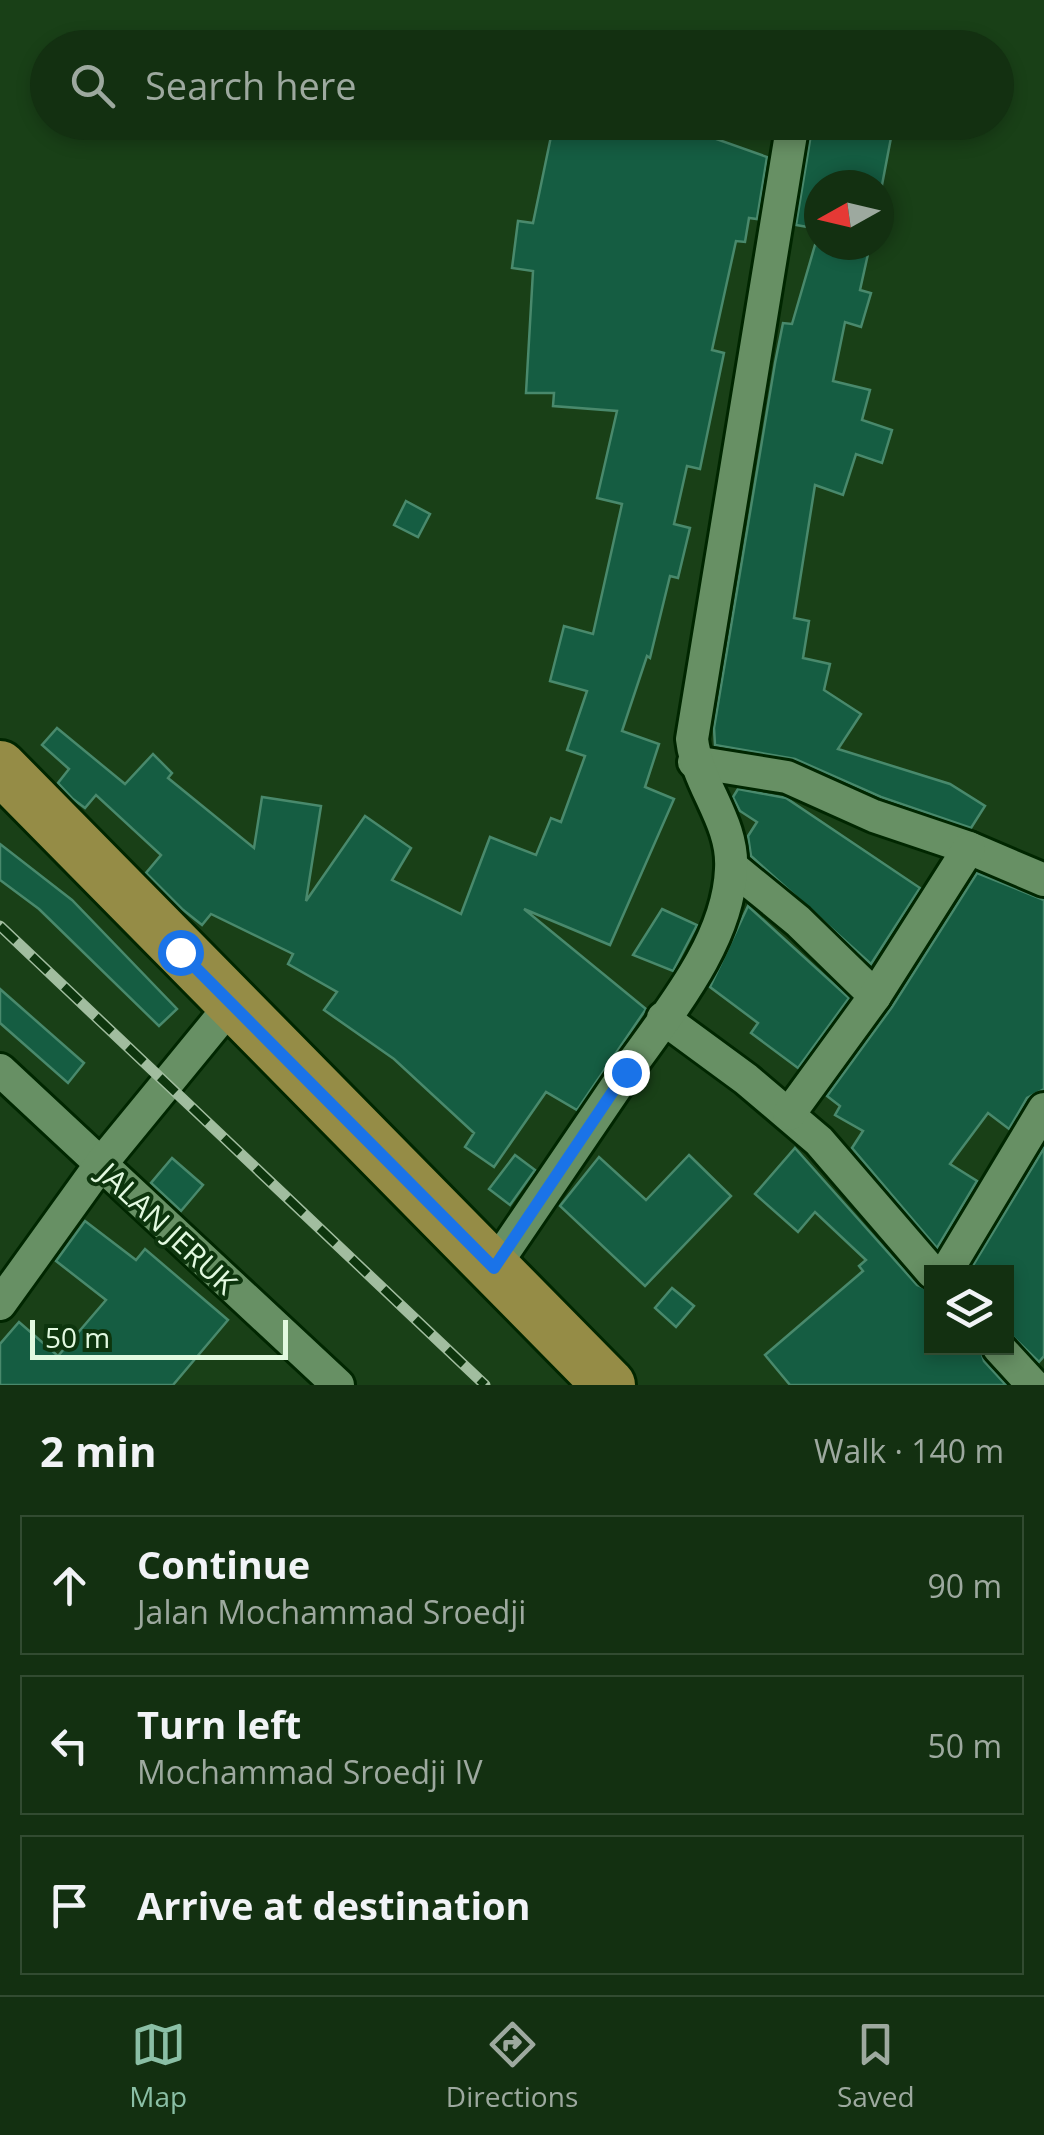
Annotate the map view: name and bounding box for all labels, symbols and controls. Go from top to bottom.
search box [30,30,1014,140]
icon: search [65,58,120,113]
text: Search here [145,59,357,111]
north arrow [804,170,894,260]
route start [158,930,204,976]
route end [604,1050,650,1096]
street label: JALAN JERUK [88,1151,247,1303]
map controls [924,1265,1014,1355]
button: layers [924,1265,1014,1355]
scale bar [30,1315,288,1360]
text: 50 m [45,1318,110,1356]
text: 2 min [40,1422,157,1479]
text: Walk · 140 m [814,1429,1004,1472]
text: Continue [137,1538,310,1590]
icon: ahead [42,1558,97,1613]
text: 90 m [927,1564,1002,1607]
text: Jalan Mochammad Sroedji [137,1590,526,1633]
text: Turn left [137,1698,301,1750]
icon: left [42,1718,97,1773]
text: 50 m [927,1724,1002,1767]
text: Mochammad Sroedji IV [137,1750,483,1793]
icon: arrive [42,1878,97,1933]
text: Arrive at destination [137,1879,531,1931]
tab: Map [129,2017,187,2115]
tab: Directions [446,2017,578,2115]
tab: Saved [837,2017,915,2115]

